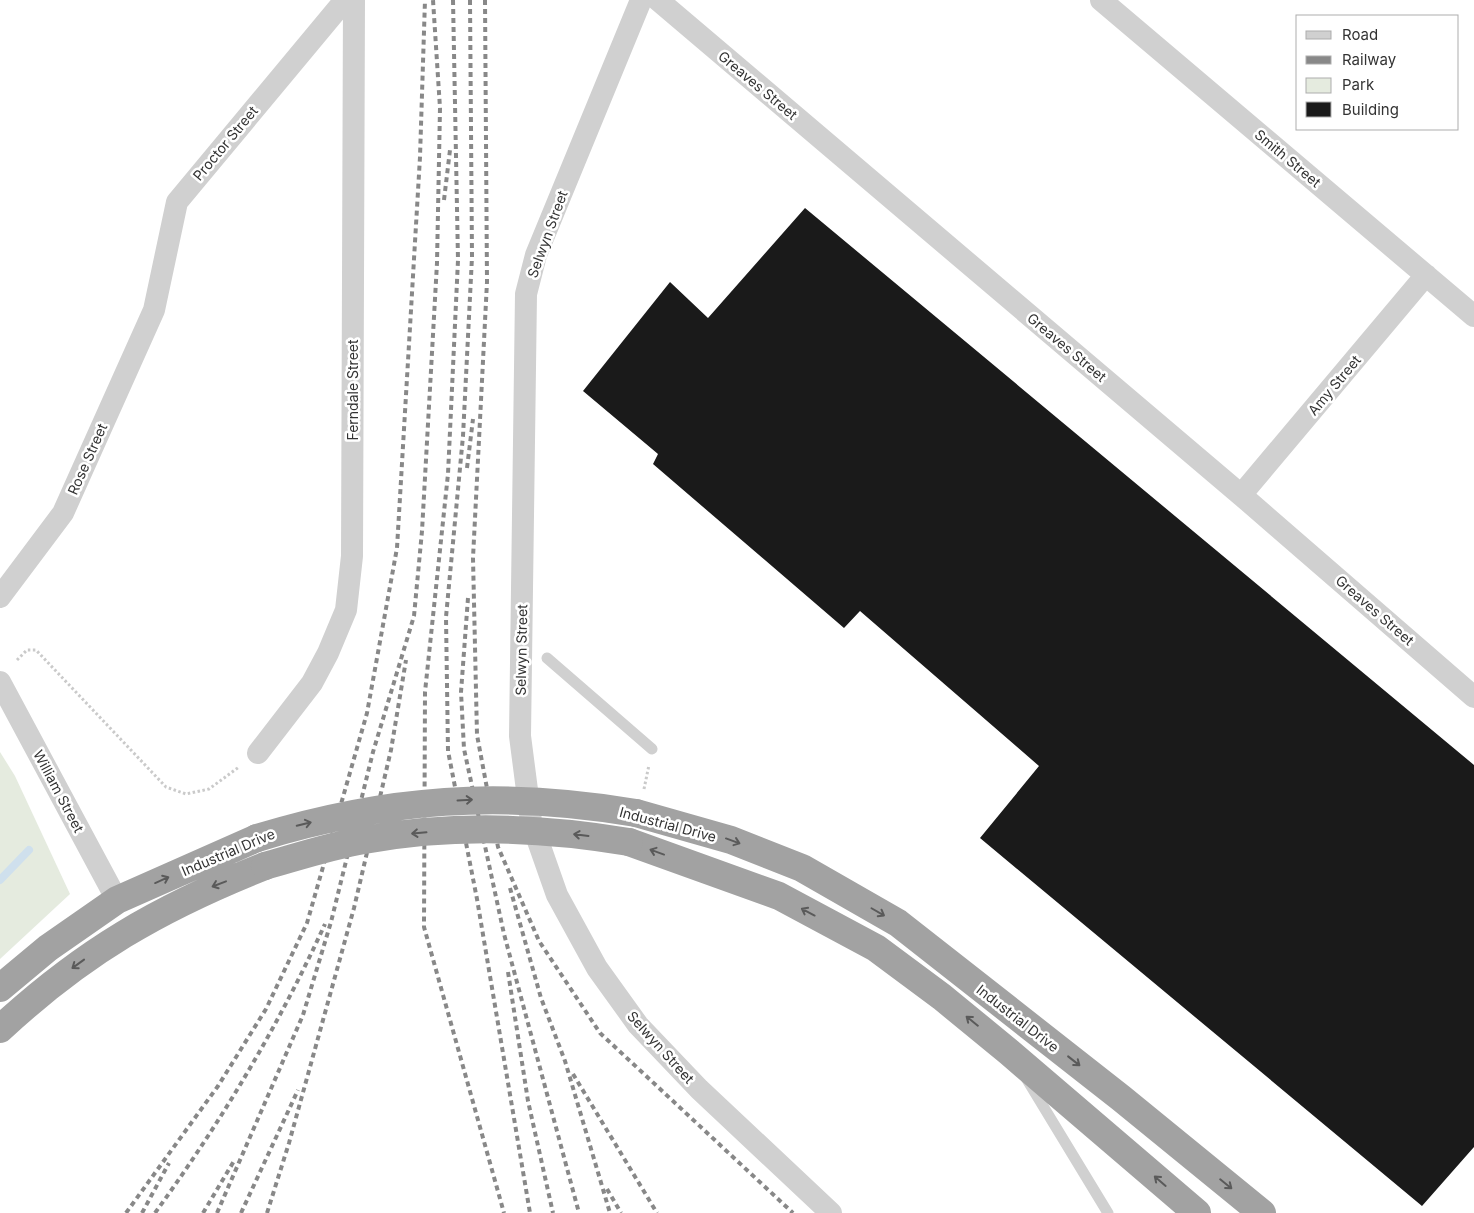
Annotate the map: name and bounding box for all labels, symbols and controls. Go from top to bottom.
legend [1296,15,1459,130]
text: Road [1342,25,1378,44]
street label: Greaves Street [715,47,801,123]
text: Railway [1342,50,1397,69]
text: Park [1342,75,1375,94]
text: Building [1342,100,1399,119]
street label: Proctor Street [189,102,261,184]
street label: Smith Street [1252,125,1325,191]
street label: Selwyn Street [523,188,571,280]
street label: Greaves Street [1024,309,1110,385]
street label: Ferndale Street [344,339,361,441]
street label: Amy Street [1304,351,1364,418]
street label: Rose Street [64,420,110,497]
street label: Greaves Street [1332,571,1418,649]
street label: Selwyn Street [512,604,530,696]
street label: William Street [30,747,88,835]
one-way arrow [456,795,472,804]
street label: Industrial Drive [618,803,718,845]
one-way arrow [296,819,312,828]
street label: Industrial Drive [179,825,277,879]
one-way arrow [411,828,427,838]
one-way arrow [573,830,589,840]
one-way arrow [725,837,740,846]
one-way arrow [650,847,665,856]
one-way arrow [154,875,169,885]
one-way arrow [212,880,227,889]
one-way arrow [801,907,816,916]
one-way arrow [871,908,885,918]
one-way arrow [71,959,85,969]
street label: Industrial Drive [973,981,1063,1055]
street label: Selwyn Street [624,1007,698,1087]
one-way arrow [966,1016,979,1027]
one-way arrow [1067,1056,1080,1067]
one-way arrow [1153,1175,1166,1187]
one-way arrow [1220,1178,1233,1189]

